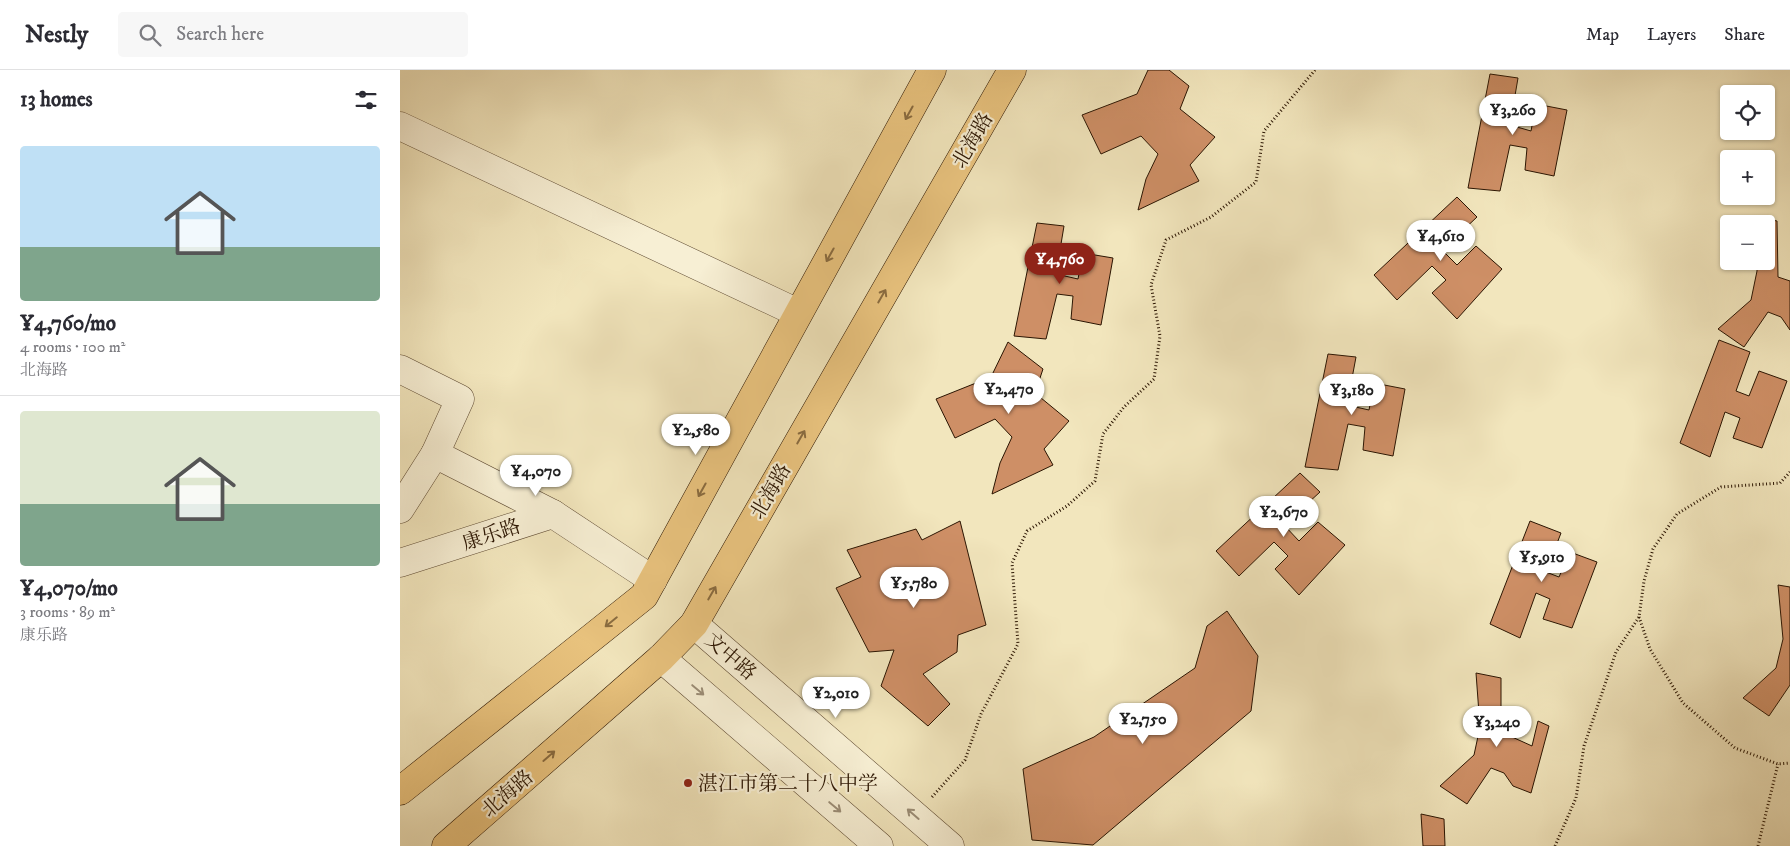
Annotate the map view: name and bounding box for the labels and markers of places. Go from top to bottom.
pin: ¥3,260 [1472,93,1554,136]
pin: ¥4,610 [1400,220,1482,262]
pin: ¥4,760 [1019,242,1101,285]
pin: ¥2,470 [968,372,1050,415]
pin: ¥3,180 [1311,374,1393,416]
pin: ¥2,580 [655,414,737,456]
pin: ¥4,070 [495,454,577,497]
pin: ¥2,670 [1243,496,1325,538]
pin: ¥5,910 [1501,540,1583,583]
pin: ¥5,780 [873,566,955,609]
pin: ¥2,010 [795,676,877,719]
pin: ¥2,750 [1102,702,1184,745]
pin: ¥3,240 [1456,706,1538,748]
place label: 湛江市第二十八中学 [698,772,878,797]
marker: 湛江市第二十八中学 [682,777,694,789]

